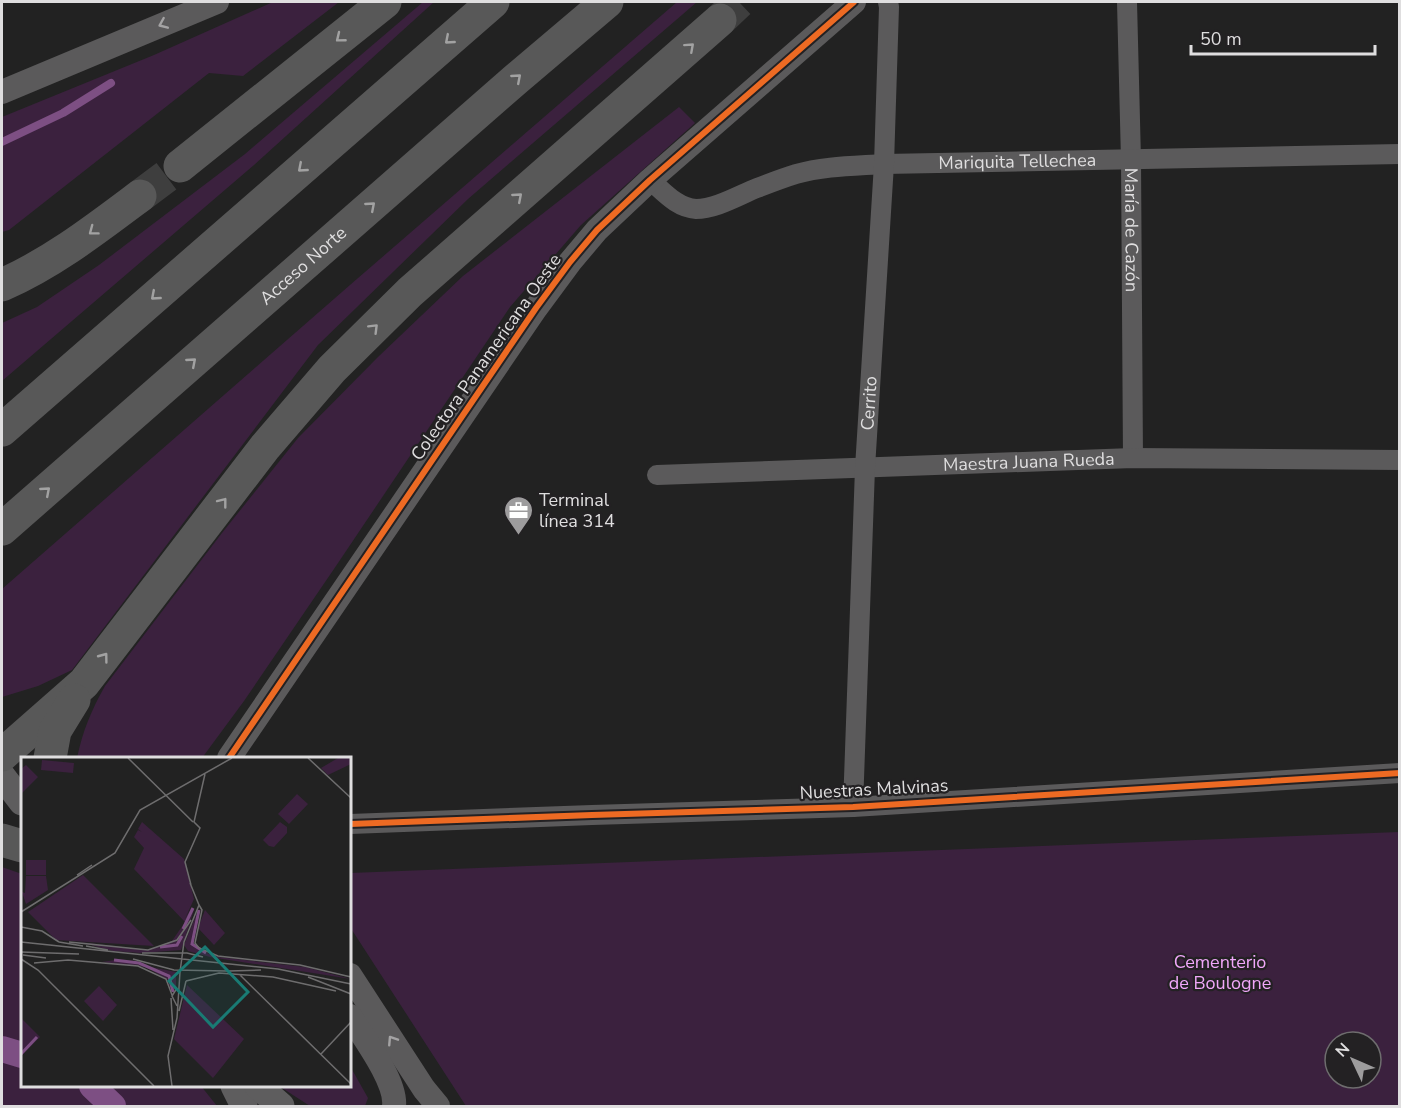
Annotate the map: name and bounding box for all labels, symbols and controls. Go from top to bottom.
one-way arrow [158,17,169,29]
scale bar [1191,18,1376,56]
text: 50 m [1200,27,1242,51]
one-way arrow [336,31,347,42]
one-way arrow [445,32,456,43]
one-way arrow [683,43,693,54]
one-way arrow [510,74,521,85]
street label: Mariquita Tellechea [938,148,1096,175]
one-way arrow [298,161,309,172]
street label: María de Cazón [1119,168,1144,292]
one-way arrow [511,194,522,205]
one-way arrow [364,202,374,213]
street label: Acceso Norte [254,221,352,310]
one-way arrow [89,224,100,235]
street label: Colectora Panamericana Oeste [405,249,567,465]
one-way arrow [151,289,162,300]
one-way arrow [367,324,377,335]
one-way arrow [185,358,196,369]
street label: Cerrito [855,375,883,431]
street label: Maestra Juana Rueda [943,447,1115,477]
one-way arrow [39,487,49,498]
place label: Terminal línea 314 [539,488,615,533]
office icon: Terminal línea 314 [502,494,534,536]
one-way arrow [215,498,226,509]
one-way arrow [97,653,108,664]
inset map [21,757,351,1087]
street label: Nuestras Malvinas [799,773,949,805]
park label: Cementerio de Boulogne [1169,950,1271,995]
north arrow [1323,1030,1383,1090]
one-way arrow [388,1036,399,1047]
text: N [1331,1038,1355,1062]

